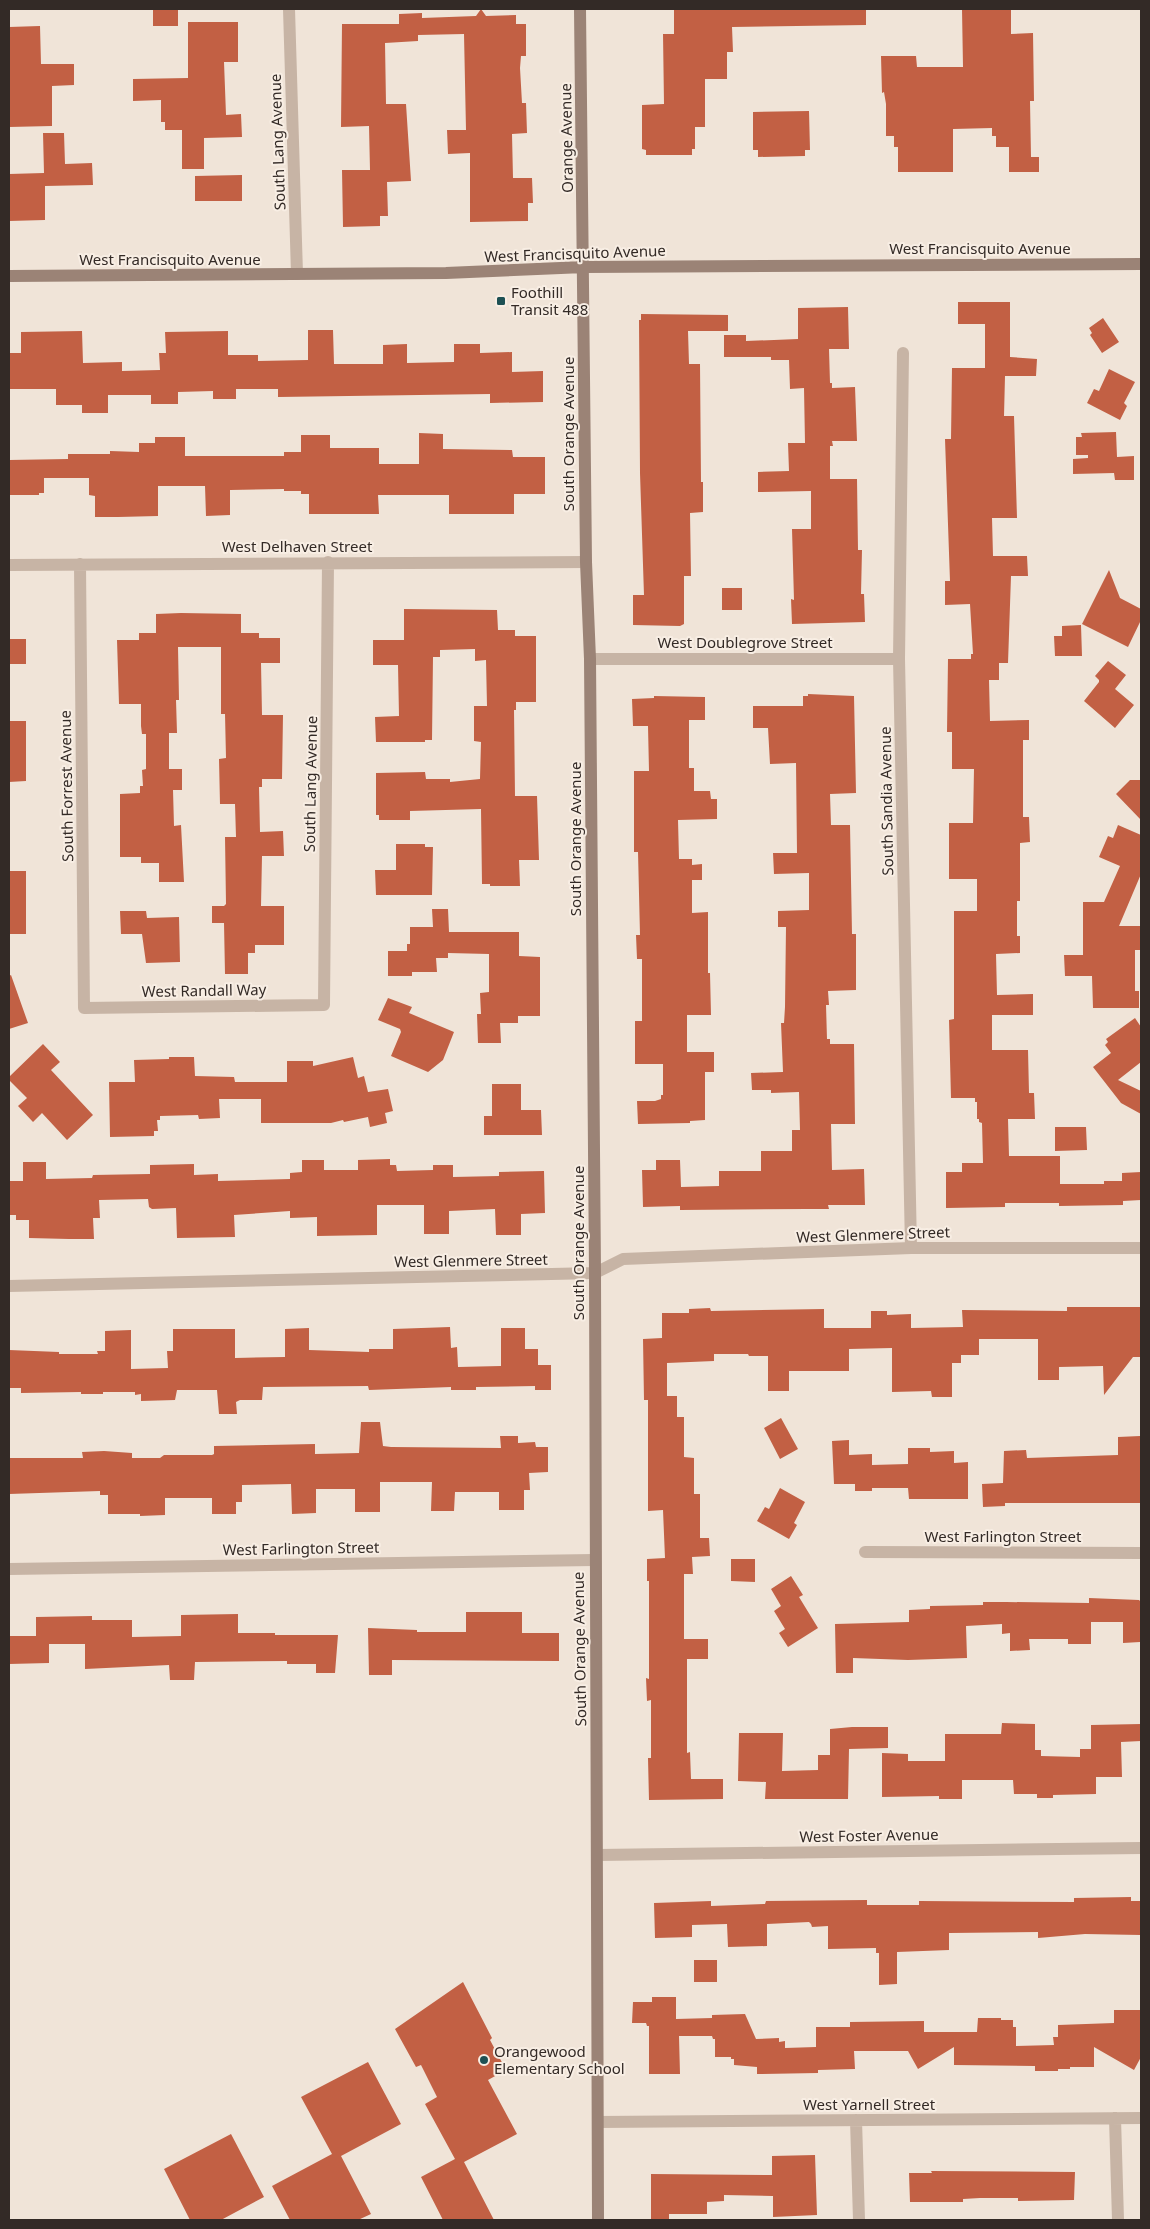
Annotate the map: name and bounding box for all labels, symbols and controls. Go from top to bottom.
street label: South Lang Avenue [265,73,289,211]
street label: Orange Avenue [555,83,577,193]
street label: West Francisquito Avenue [889,238,1071,258]
street label: West Francisquito Avenue [484,240,666,266]
street label: West Francisquito Avenue [79,249,261,269]
place label: Foothill Transit 488 [511,282,588,319]
marker: Foothill Transit 488 [495,295,507,307]
street label: South Orange Avenue [558,357,578,511]
street label: West Delhaven Street [222,536,373,556]
street label: West Doublegrove Street [657,632,833,652]
street label: South Forrest Avenue [55,710,77,862]
street label: South Lang Avenue [299,716,321,852]
street label: South Sandia Avenue [875,726,897,876]
street label: South Orange Avenue [565,762,585,916]
street label: West Randall Way [142,979,267,1001]
street label: South Orange Avenue [568,1166,588,1320]
street label: West Glenmere Street [796,1221,951,1247]
street label: West Glenmere Street [394,1249,549,1271]
street label: West Farlington Street [925,1526,1082,1546]
street label: West Farlington Street [222,1537,380,1559]
street label: South Orange Avenue [568,1571,590,1727]
street label: West Foster Avenue [799,1824,939,1846]
place label: Orangewood Elementary School [494,2041,625,2078]
marker: Orangewood Elementary School [478,2054,490,2066]
street label: West Yarnell Street [803,2094,936,2114]

